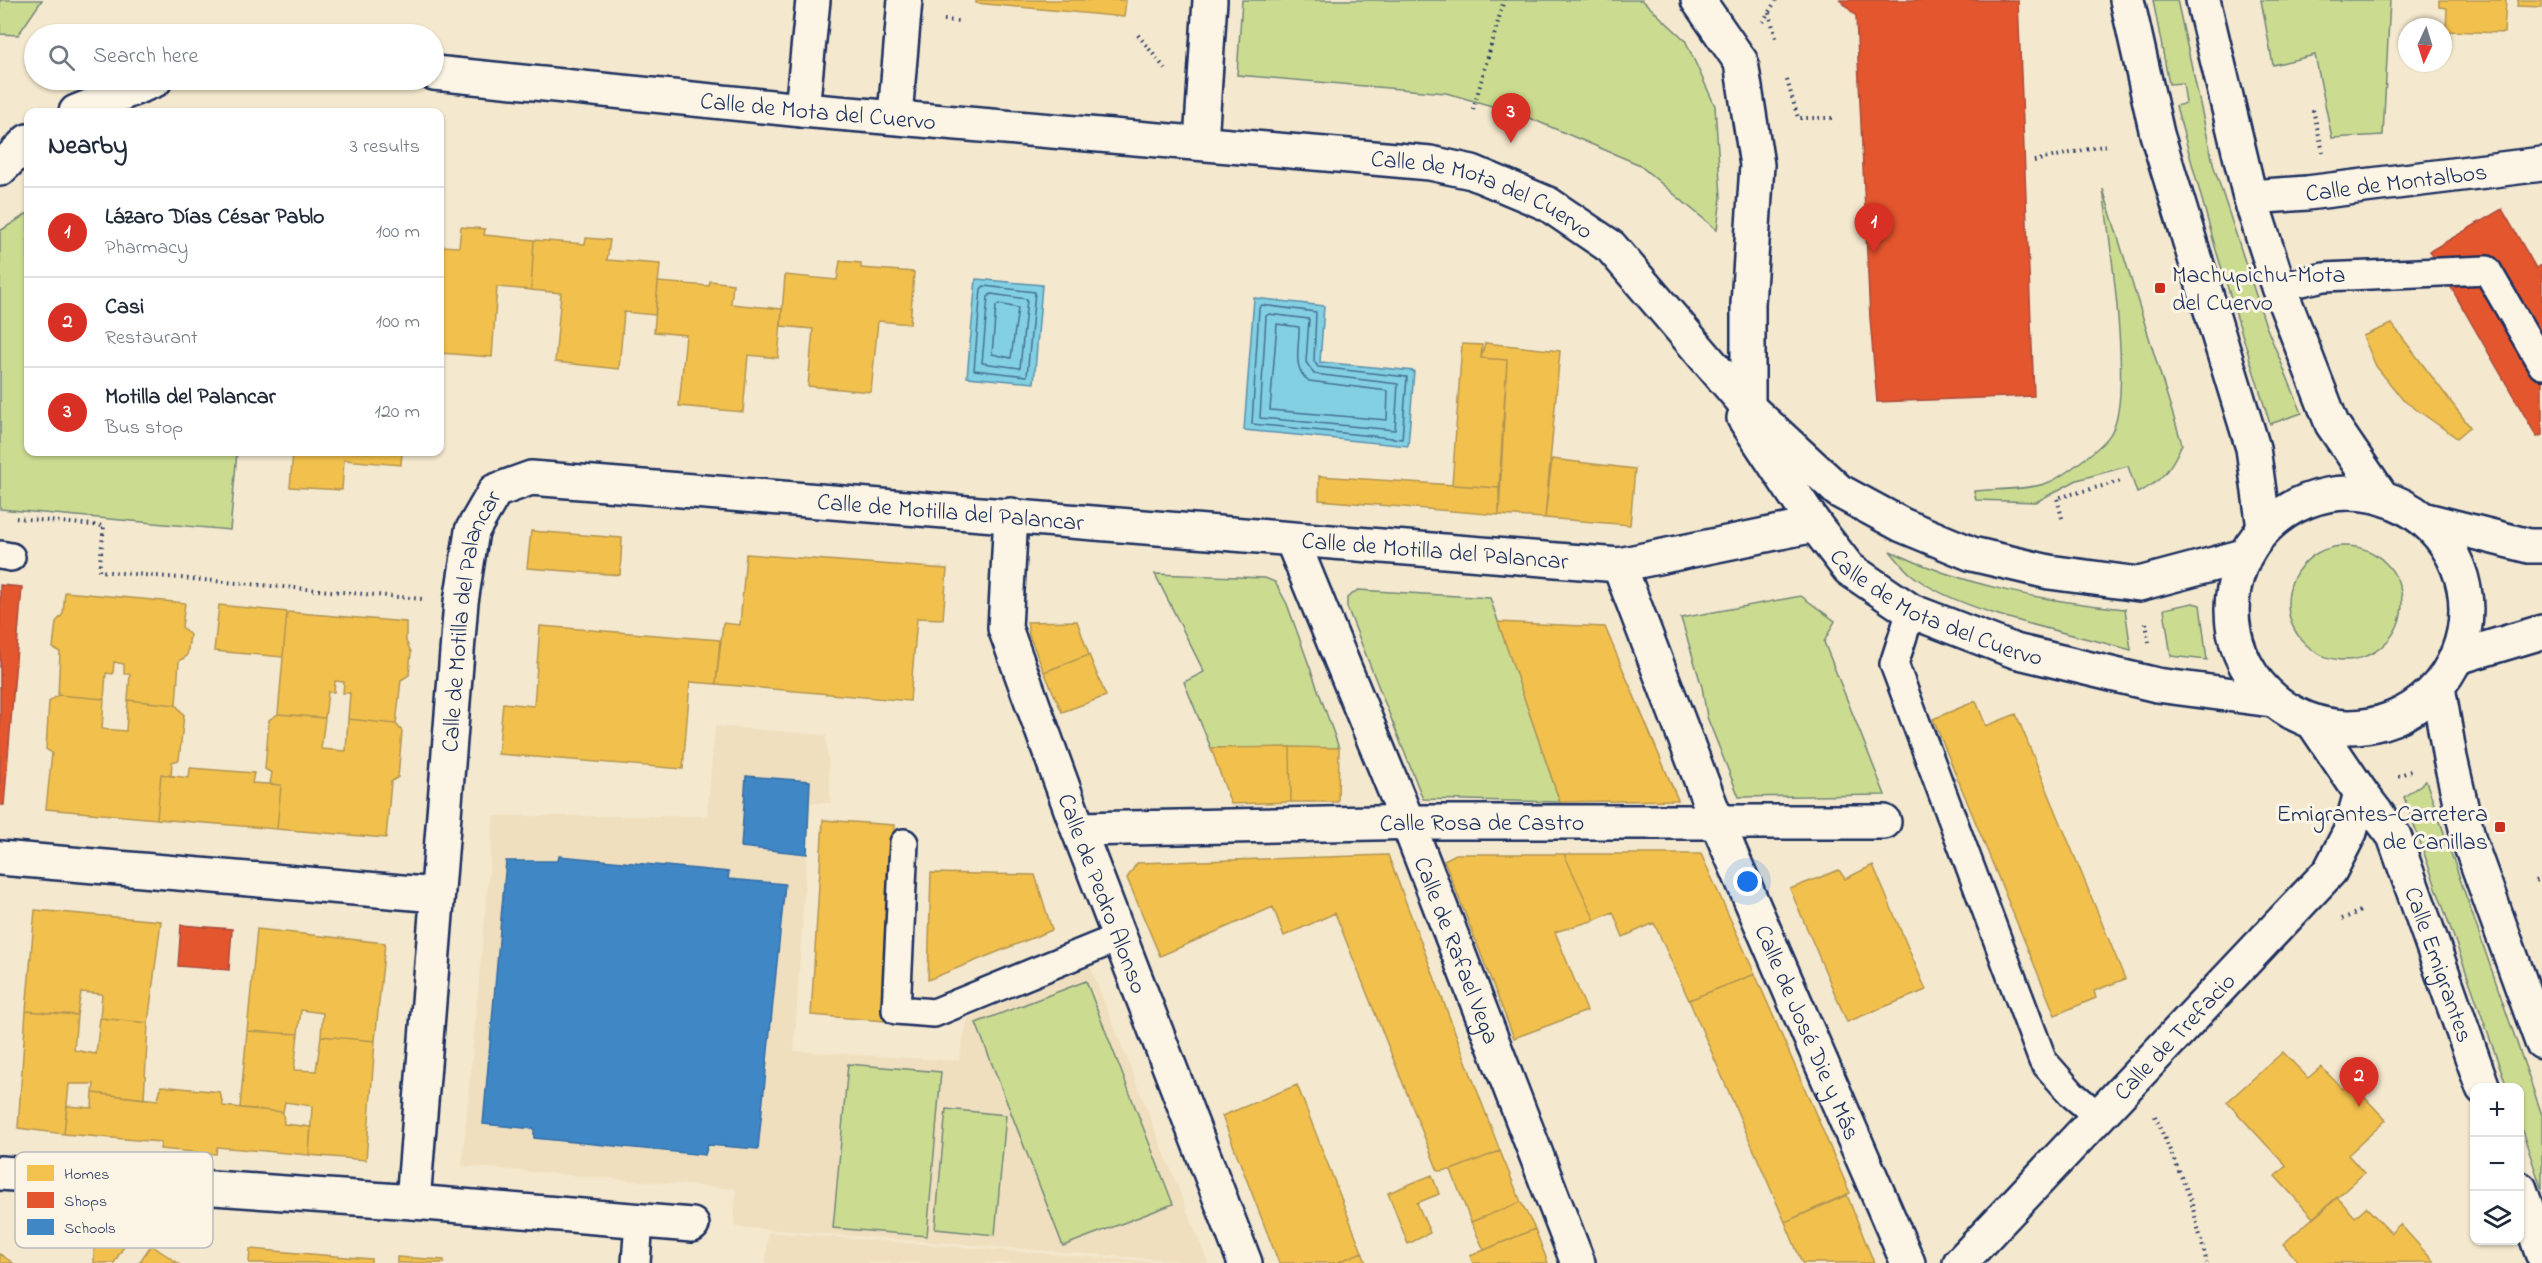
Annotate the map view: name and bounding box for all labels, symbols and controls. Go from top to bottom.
north arrow [2398,18,2452,72]
search box [24,24,444,90]
icon: search [45,41,78,74]
text: Search here [93,41,198,73]
street label: Calle de Mota del Cuervo [698,85,937,141]
pin: 3 [1492,94,1530,143]
text: Nearby [48,128,127,166]
text: 3 results [350,133,420,162]
street label: Calle de Mota del Cuervo [1369,143,1599,250]
street label: Calle de Montalbos [2304,156,2489,213]
text: Lázaro Días César Pablo [105,202,325,234]
pin: 1 [1854,204,1894,253]
text: 1 [64,218,71,247]
text: 100 m [376,218,420,247]
text: Pharmacy [105,234,188,263]
place label: Machupichu-Mota del Cuervo [2172,259,2345,322]
marker: Machupichu-Mota del Cuervo [2153,281,2167,295]
text: Casi [105,292,144,324]
text: 2 [63,308,72,337]
text: 100 m [376,308,420,337]
text: Restaurant [105,324,198,353]
text: Motilla del Palancar [105,382,276,414]
text: 3 [63,398,72,427]
text: 120 m [375,398,420,427]
text: Bus stop [105,414,183,443]
street label: Calle de Motilla del Palancar [434,484,512,754]
street label: Calle de Motilla del Palancar [816,486,1086,542]
street label: Calle de Motilla del Palancar [1300,525,1570,581]
street label: Calle de Mota del Cuervo [1820,542,2046,677]
street label: Calle de Pedro Alonso [1047,789,1155,999]
place label: Emigrantes-Carretera de Canillas [2276,798,2488,861]
street label: Calle Rosa de Castro [1379,807,1584,843]
marker: Emigrantes-Carretera de Canillas [2493,820,2507,834]
street label: Calle de Rafael Vega [1403,852,1507,1050]
your location [1733,867,1762,896]
street label: Calle Emigrantes [2393,883,2481,1048]
street label: Calle de José Die y Más [1744,920,1868,1146]
street label: Calle de Trefacio [2107,966,2245,1110]
pin: 2 [2340,1058,2378,1107]
map controls [2470,1083,2524,1245]
button: + [2470,1083,2524,1137]
button: − [2470,1137,2524,1191]
legend [15,1152,213,1248]
text: Homes [64,1163,109,1187]
text: Shops [64,1190,107,1214]
button: layers [2470,1191,2524,1245]
text: Schools [64,1217,116,1241]

